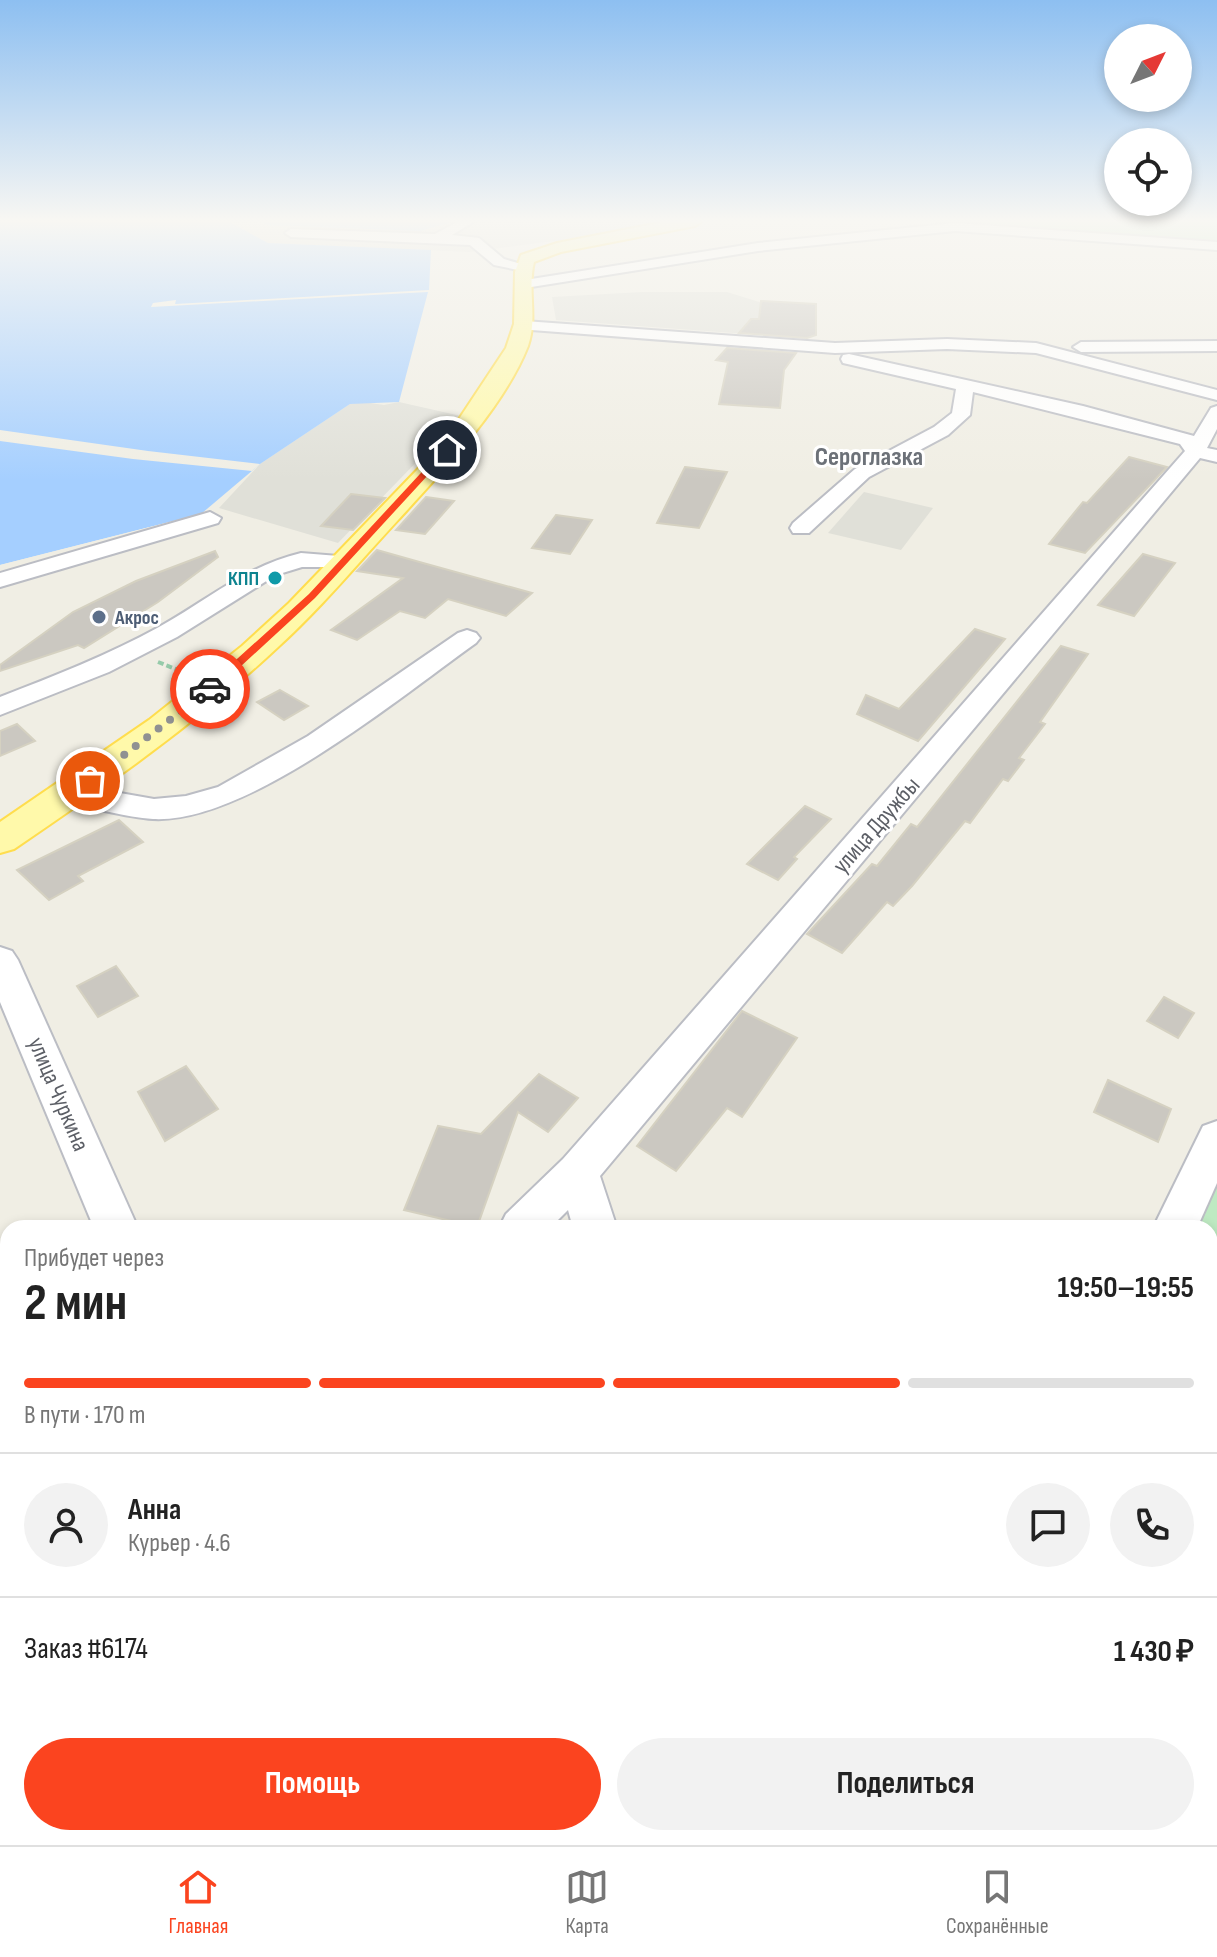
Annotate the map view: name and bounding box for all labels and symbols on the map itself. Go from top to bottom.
north arrow [1104,24,1192,112]
pin [413,416,481,484]
district label: Сероглазка [815,442,923,473]
place label: КПП [228,567,259,591]
marker: КПП [266,569,284,587]
place label: Акрос [114,606,159,630]
marker: Акрос [90,608,108,626]
courier [170,649,250,729]
pin [56,747,124,815]
street label: улица Дружбы [827,771,926,879]
street label: улица Чуркина [22,1033,95,1155]

